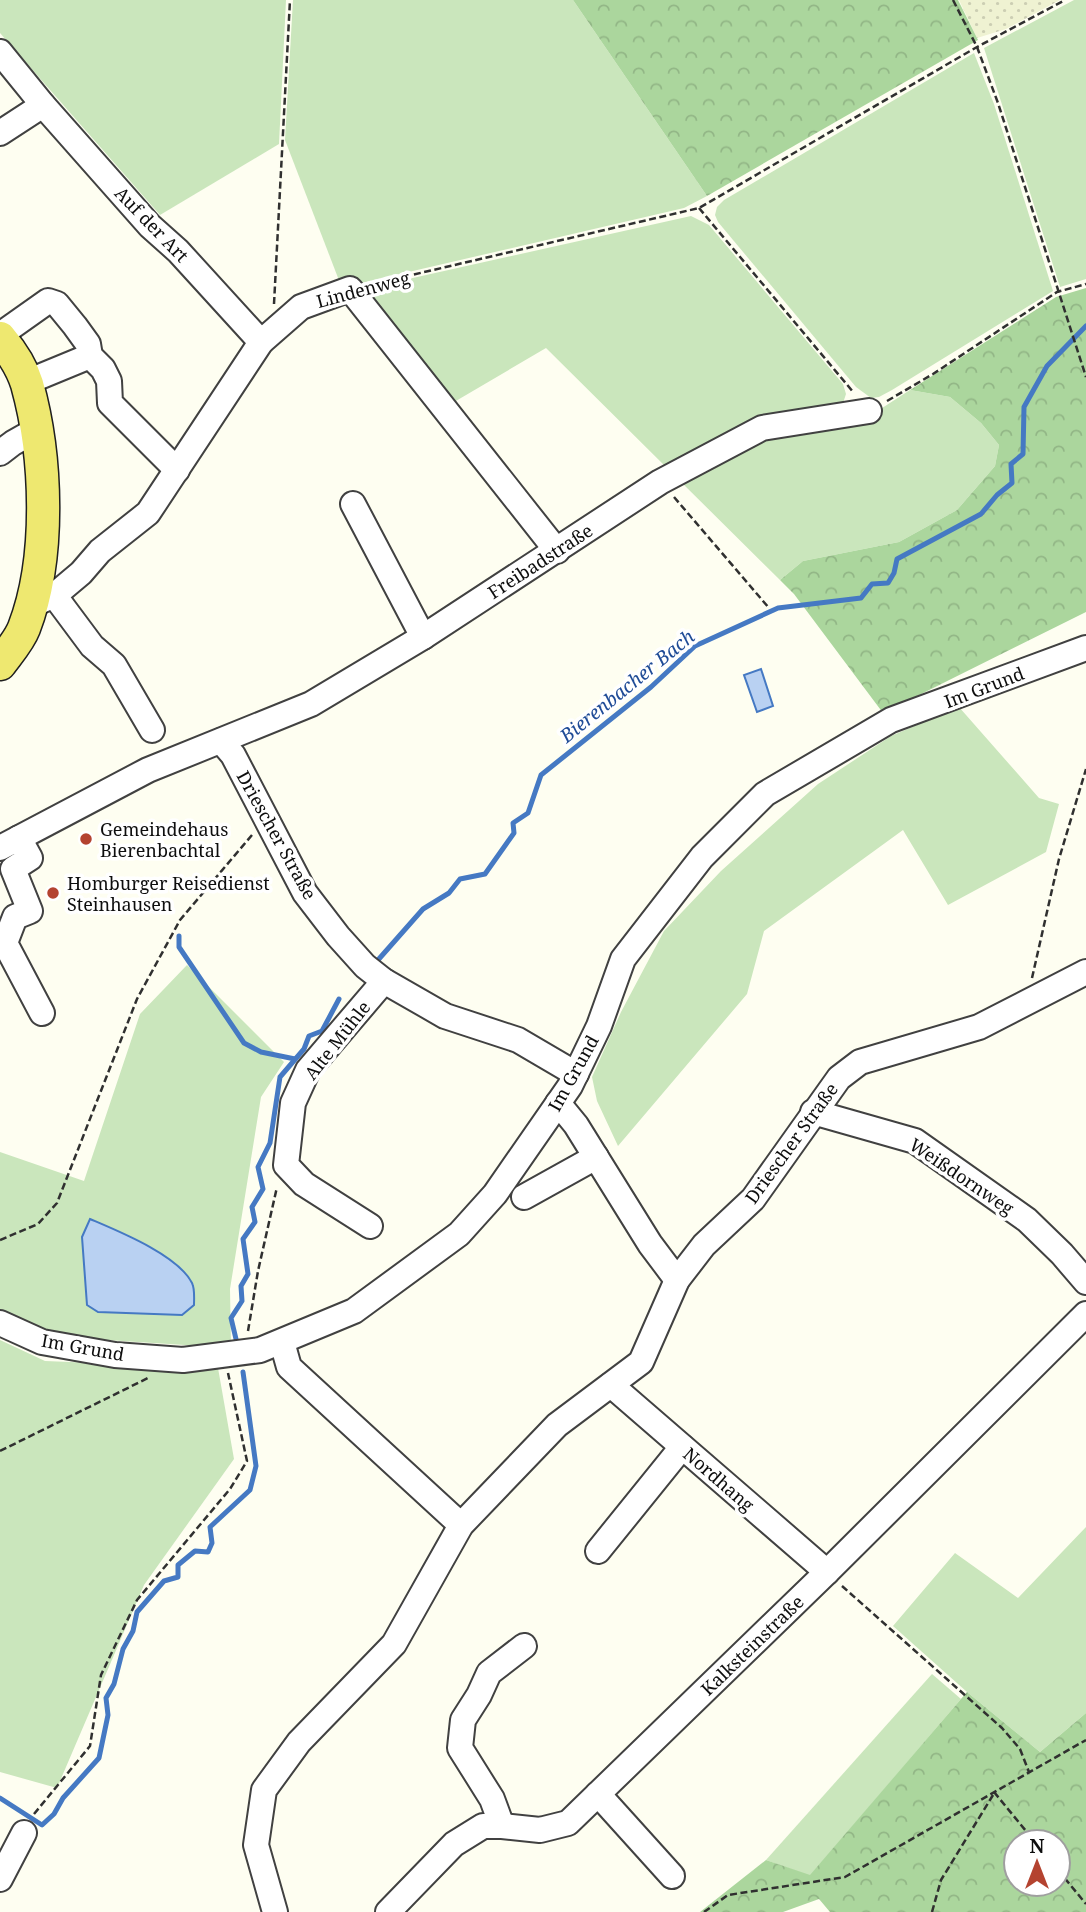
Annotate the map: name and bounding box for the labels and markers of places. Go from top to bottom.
place label: Gemeindehaus Bierenbachtal [100,817,228,862]
marker: Gemeindehaus Bierenbachtal [78,831,94,847]
place label: Homburger Reisedienst Steinhausen [67,871,270,916]
marker: Homburger Reisedienst Steinhausen [45,885,61,901]

